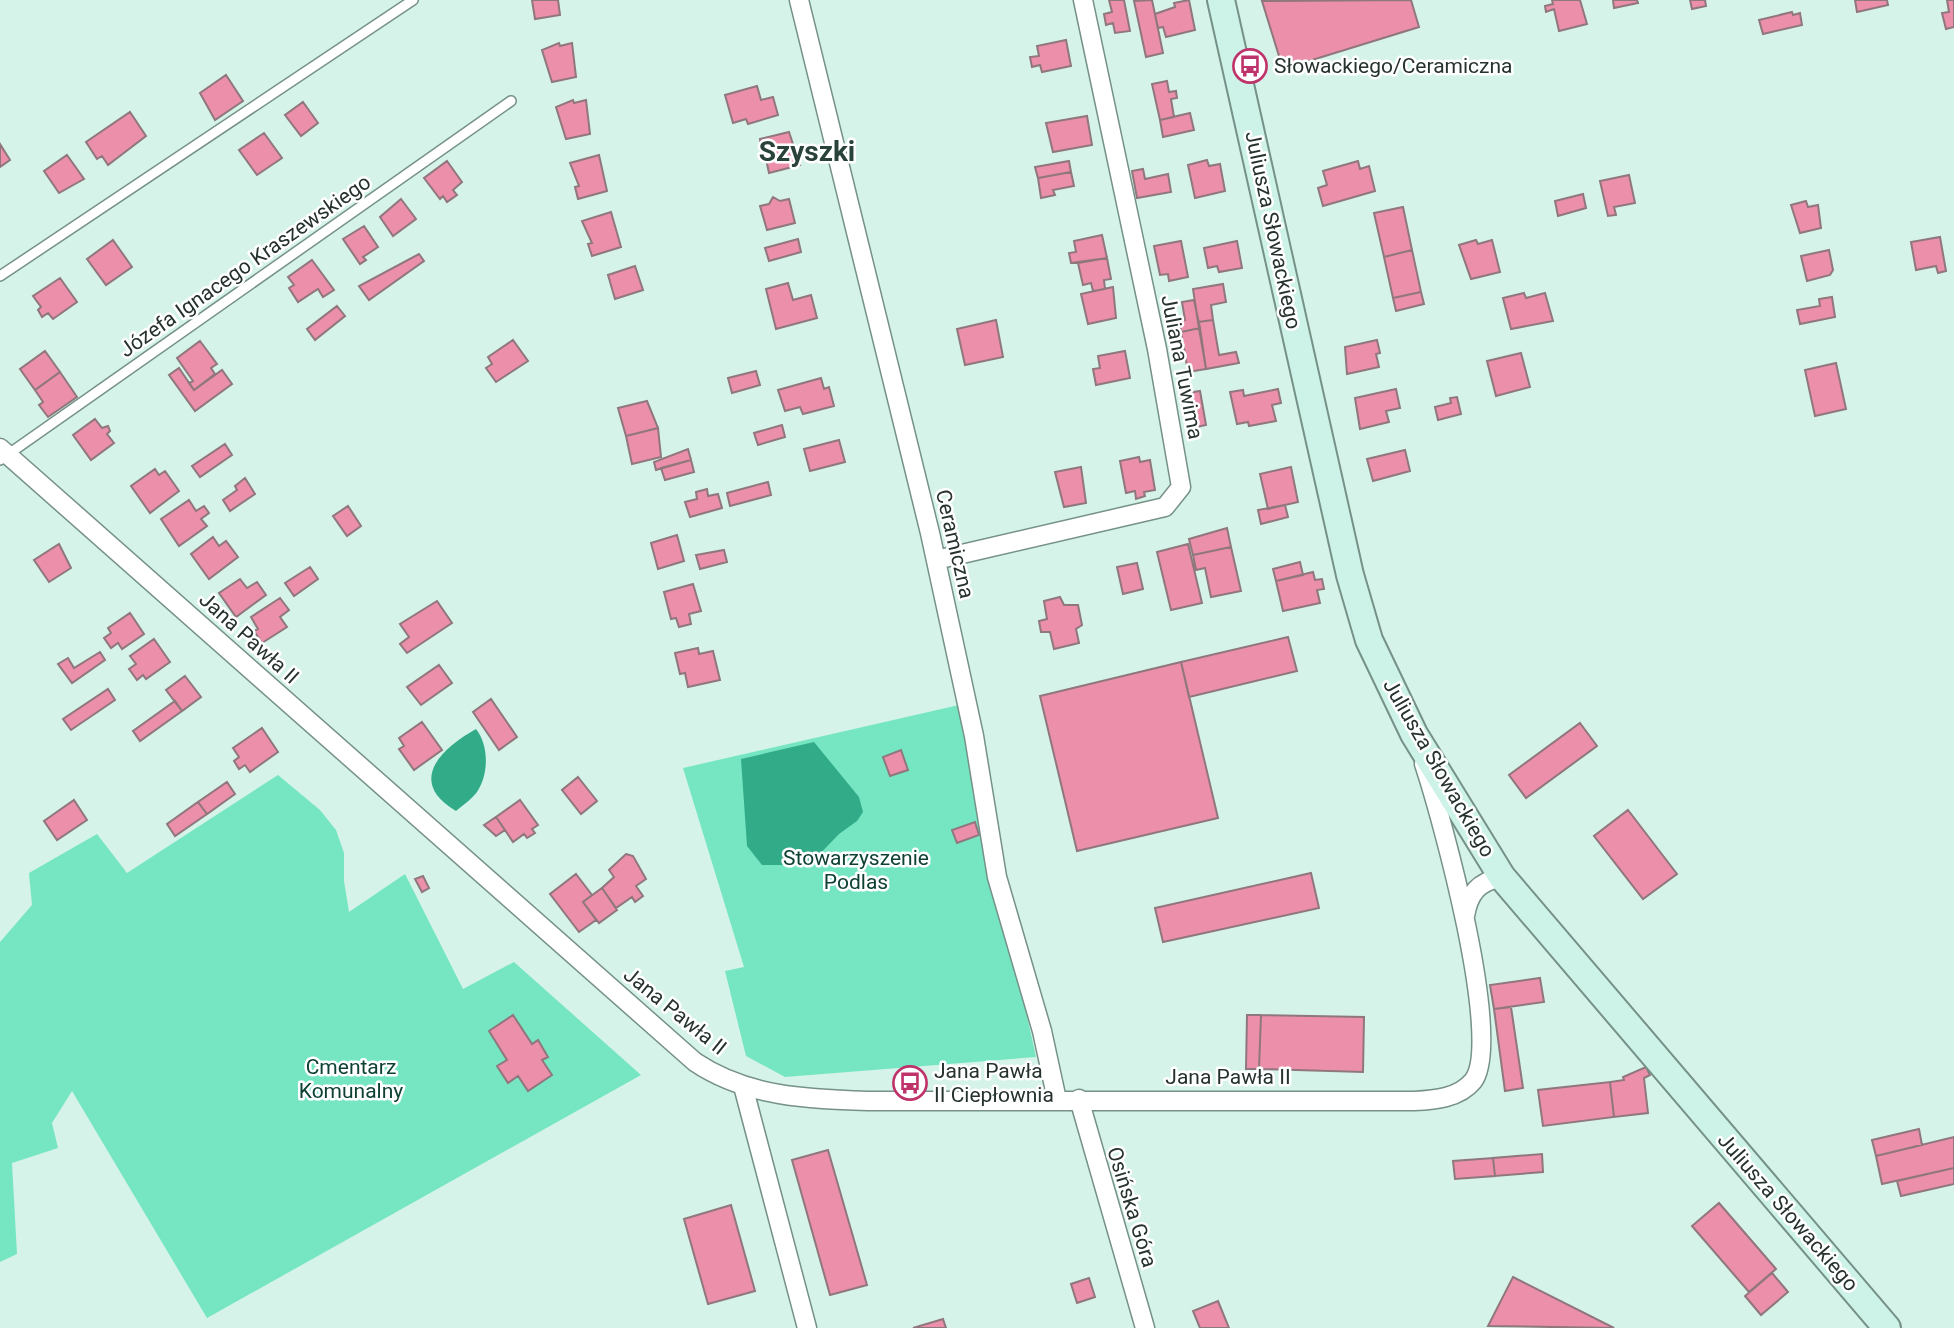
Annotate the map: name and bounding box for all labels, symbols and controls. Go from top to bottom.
bus stop icon: Słowackiego/Ceramiczna [1231,47,1269,85]
place label: Słowackiego/Ceramiczna [1274,54,1513,78]
street label: Juliusza Słowackiego [1240,129,1306,331]
district label: Szyszki [759,135,855,168]
street label: Józefa Ignacego Kraszewskiego [115,170,375,362]
street label: Juliana Tuwima [1156,293,1208,441]
street label: Ceramiczna [931,487,979,601]
street label: Jana Pawła II [194,587,304,689]
street label: Juliusza Słowackiego [1378,675,1500,861]
park label: Stowarzyszenie Podlas [783,846,929,894]
street label: Jana Pawła II [619,962,731,1060]
park label: Cmentarz Komunalny [299,1055,403,1103]
place label: Jana Pawła II Ciepłownia [934,1059,1054,1107]
bus stop icon: Jana Pawła II Ciepłownia [891,1064,929,1102]
street label: Jana Pawła II [1165,1065,1291,1089]
street label: Juliusza Słowackiego [1713,1128,1863,1296]
street label: Osińska Góra [1102,1144,1162,1270]

